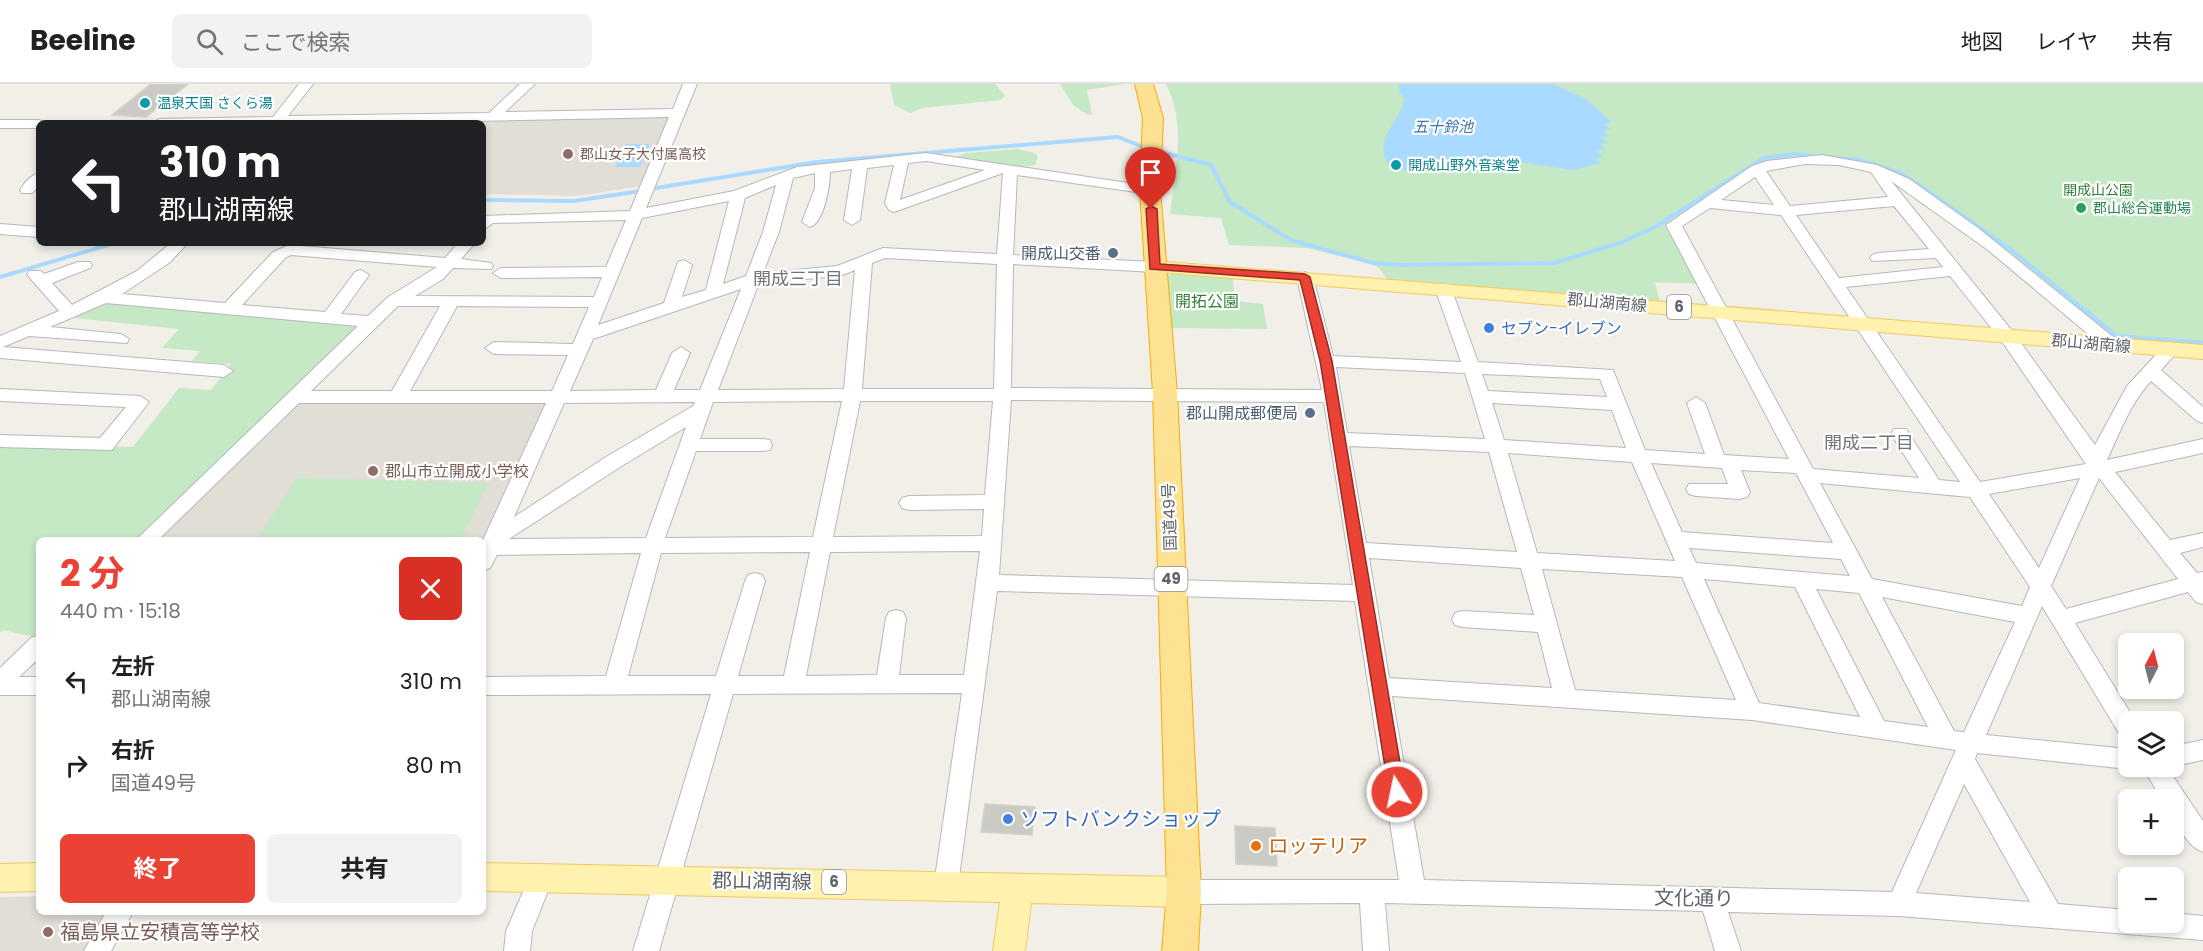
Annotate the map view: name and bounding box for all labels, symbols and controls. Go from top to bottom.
search box [172,14,592,68]
text: Beeline [30,21,136,60]
icon: search [193,25,226,58]
text: ここで検索 [241,27,351,58]
text: 地図 [1961,27,2003,56]
text: レイヤ [2036,27,2098,56]
text: 共有 [2131,27,2173,56]
place label: 温泉天国 さくら湯 [157,93,273,113]
marker: 温泉天国 さくら湯 [138,96,152,110]
water label: 五十鈴池 [1413,116,1475,137]
text: 310 m [159,133,281,192]
icon: left [60,144,138,222]
place label: 郡山女子大付属高校 [580,144,706,164]
marker: 郡山女子大付属高校 [561,147,575,161]
pin [1125,147,1176,209]
place label: 開成山野外音楽堂 [1408,155,1520,175]
icon: arrive [1134,156,1167,189]
marker: 開成山野外音楽堂 [1389,158,1403,172]
park label: 開成山公園 [2063,180,2133,200]
text: 郡山湖南線 [159,191,294,228]
place label: 郡山総合運動場 [2093,198,2191,218]
marker: 郡山総合運動場 [2074,201,2088,215]
place label: 開成山交番 [1021,242,1101,265]
marker: 開成山交番 [1106,246,1120,260]
district label: 開成三丁目 [753,266,843,291]
street label: 郡山湖南線 [1566,288,1648,317]
park label: 開拓公園 [1175,290,1239,313]
road number: 6 [1667,295,1691,319]
place label: セブン-イレブン [1501,317,1622,340]
marker: セブン-イレブン [1482,321,1496,335]
street label: 郡山湖南線 [2050,329,2132,358]
place label: 郡山開成郵便局 [1186,402,1298,425]
marker: 郡山開成郵便局 [1303,406,1317,420]
district label: 開成二丁目 [1824,430,1914,455]
place label: 郡山市立開成小学校 [385,460,529,483]
marker: 郡山市立開成小学校 [366,464,380,478]
street label: 国道49号 [1157,483,1182,551]
text: 2 分 [60,548,124,599]
button: close [399,557,462,620]
road number: 49 [1154,567,1188,591]
text: 440 m · 15:18 [60,597,181,625]
north arrow [2118,633,2184,699]
map controls [2118,633,2184,933]
text: 左折 [111,651,155,682]
icon: left [60,665,93,698]
text: 310 m [400,666,462,697]
text: 郡山湖南線 [111,685,211,713]
button: layers [2118,711,2184,777]
text: 右折 [111,735,155,766]
icon: right [60,749,93,782]
text: 80 m [406,750,462,781]
position arrow [1365,760,1429,824]
text: 国道49号 [111,769,196,797]
button: + [2118,789,2184,855]
place label: ソフトバンクショップ [1020,805,1221,833]
marker: ソフトバンクショップ [1001,812,1015,826]
place label: ロッテリア [1268,832,1368,860]
button: 終了 [60,834,255,903]
button: 共有 [267,834,462,903]
marker: ロッテリア [1249,839,1263,853]
street label: 郡山湖南線 [712,866,812,896]
button: − [2118,867,2184,933]
road number: 6 [822,870,846,894]
street label: 文化通り [1654,883,1734,913]
place label: 福島県立安積高等学校 [60,918,260,946]
marker: 福島県立安積高等学校 [41,925,55,939]

